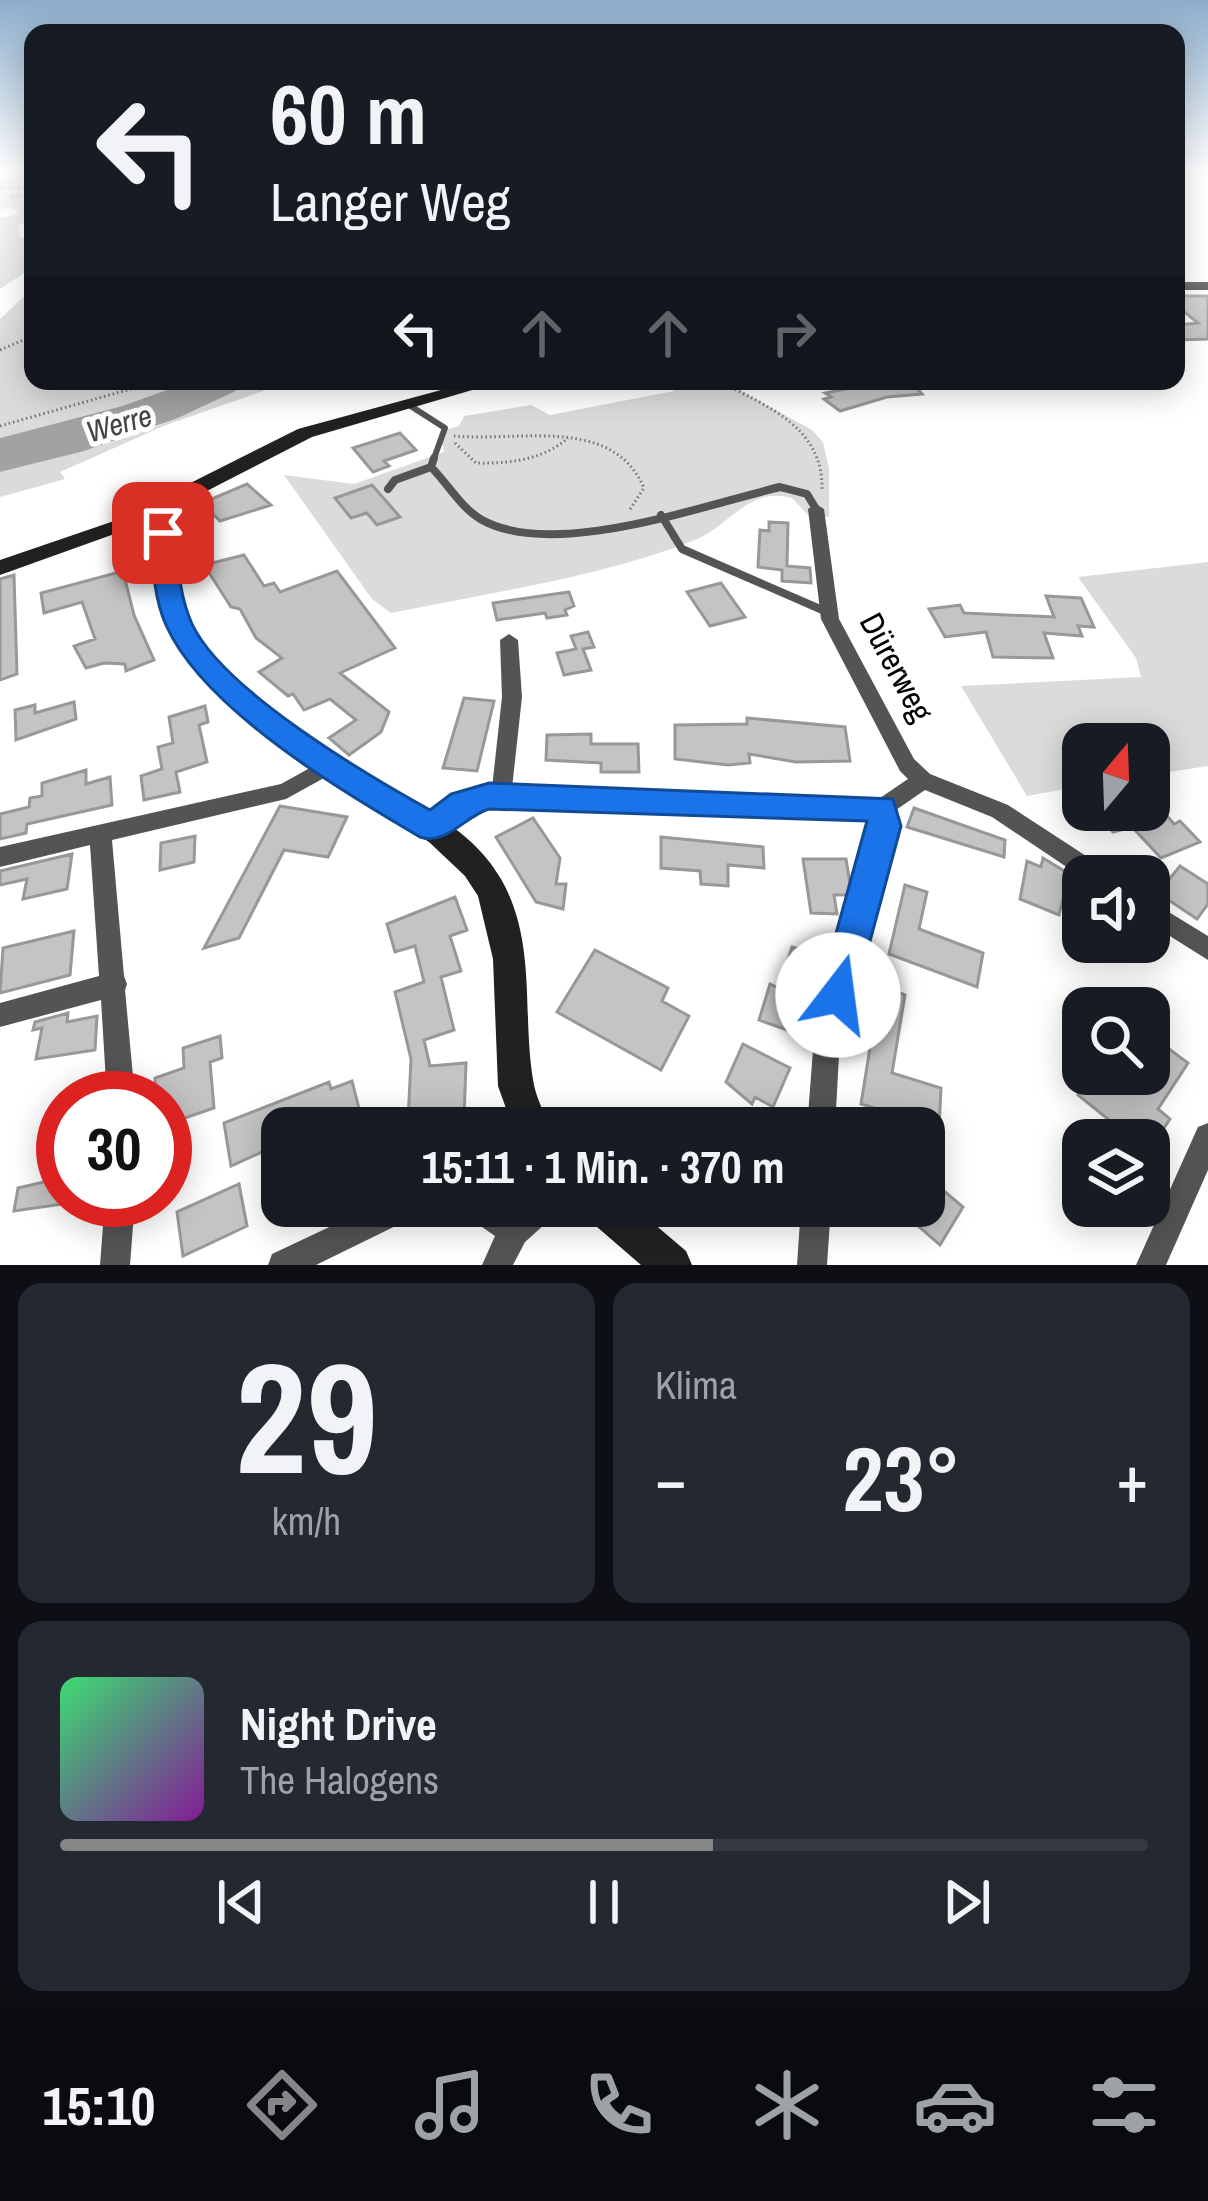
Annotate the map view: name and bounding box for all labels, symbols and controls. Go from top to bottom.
text: 60 m [270,57,427,170]
icon: left [72,72,228,228]
text: Langer Weg [270,165,510,238]
icon: left [383,300,449,366]
icon: ahead [509,300,575,366]
icon: ahead [635,300,701,366]
icon: right [761,300,827,366]
water label: Werre [82,395,156,451]
pin [112,482,214,584]
icon: arrive [130,500,196,566]
street label: Dürerweg [850,605,944,729]
north arrow [1062,723,1170,831]
map controls [1062,723,1170,1227]
button: sound [1062,855,1170,963]
position arrow [775,932,901,1058]
button: search [1062,987,1170,1095]
speed limit sign: 30 [36,1071,192,1227]
button: layers [1062,1119,1170,1227]
text: 15:11 · 1 Min. · 370 m [421,1136,785,1197]
text: 29 [235,1312,378,1522]
text: Klima [655,1359,737,1411]
text: 23° [842,1418,961,1539]
text: − [655,1434,687,1523]
text: + [1116,1434,1148,1523]
text: km/h [272,1495,341,1547]
text: Night Drive [240,1693,437,1754]
text: The Halogens [240,1754,439,1806]
icon: previous [208,1869,274,1935]
icon: pause [571,1869,637,1935]
icon: next [934,1869,1000,1935]
icon: directions [240,2063,324,2147]
icon: music [408,2063,492,2147]
icon: phone [577,2063,661,2147]
icon: climate [745,2063,829,2147]
icon: car [913,2063,997,2147]
icon: filters [1082,2063,1166,2147]
text: 15:10 [42,2069,155,2142]

